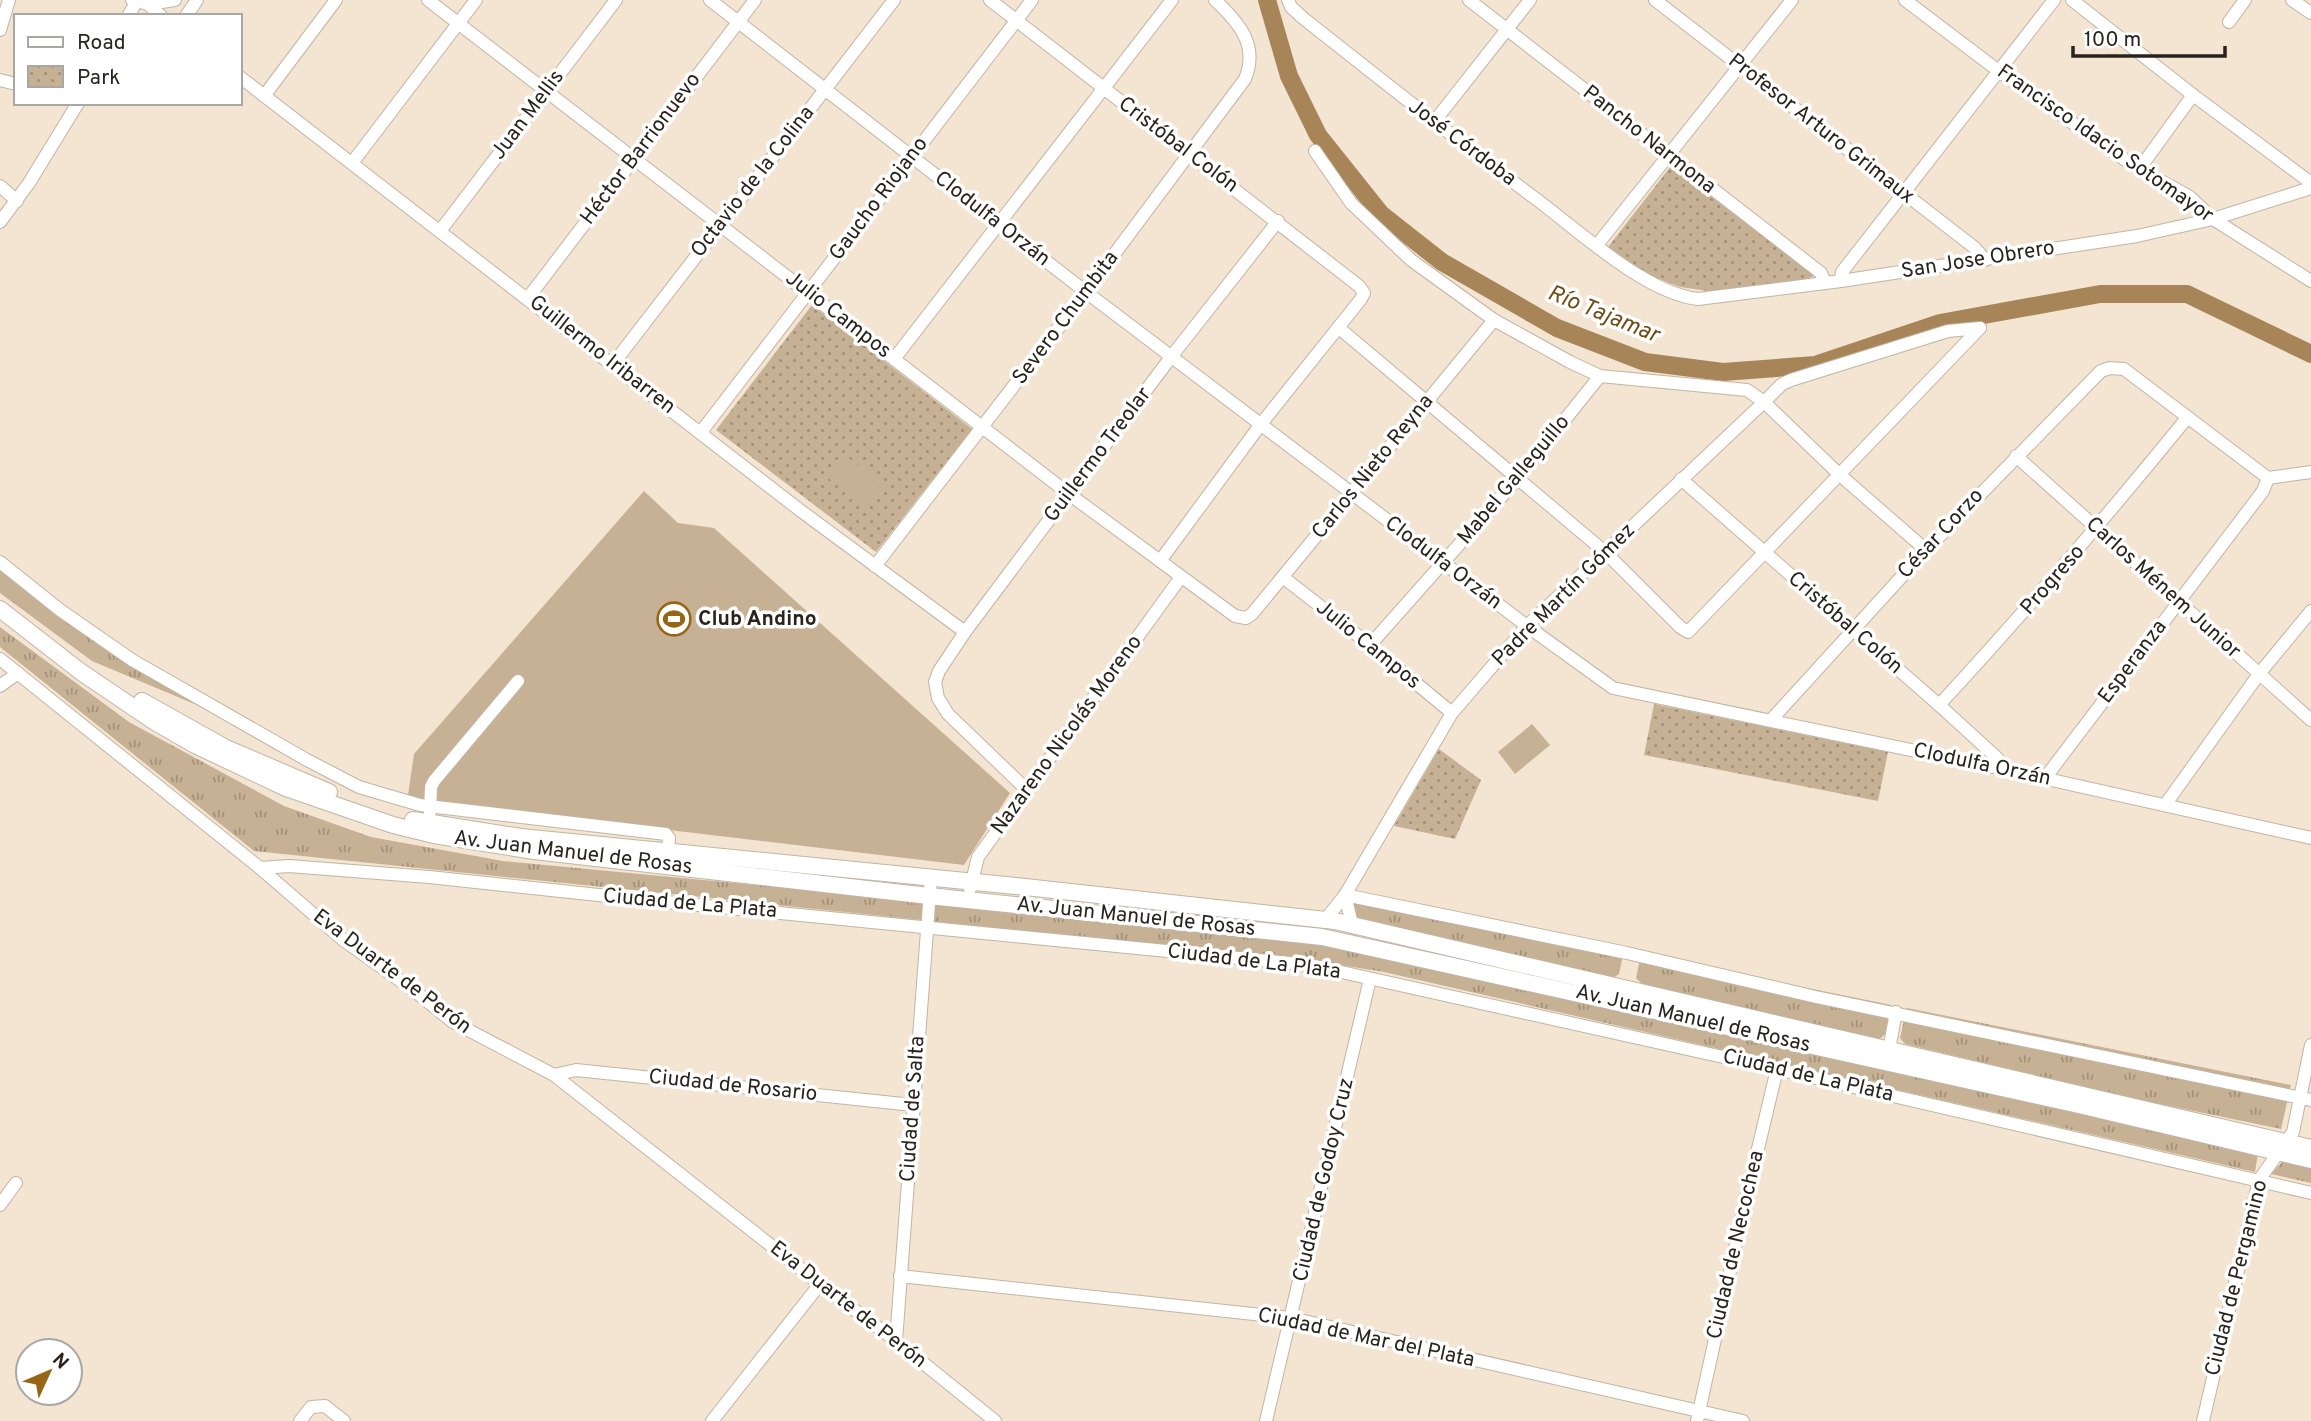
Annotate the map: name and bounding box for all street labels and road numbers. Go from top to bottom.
street label: Profesor Arturo Grimaux [1722,48,1920,210]
street label: Francisco Idacio Sotomayor [1991,59,2219,229]
street label: Juan Mellis [485,65,571,165]
street label: Héctor Barrionuevo [575,67,707,231]
street label: Pancho Narmona [1577,80,1721,200]
street label: Cristóbal Colón [1112,91,1244,199]
street label: José Córdoba [1403,94,1521,192]
street label: Octavio de la Colina [685,101,821,263]
street label: Gaucho Riojano [824,132,934,266]
street label: Clodulfa Orzán [929,165,1055,273]
street label: San Jose Obrero [1899,235,2057,285]
street label: Severo Chumbita [1007,246,1125,390]
street label: Julio Campos [780,265,896,365]
street label: Guillermo Iribarren [523,289,681,421]
street label: Guillermo Treolar [1038,382,1158,528]
street label: Carlos Nieto Reyna [1306,389,1440,545]
street label: Mabel Galleguillo [1452,410,1576,550]
street label: César Corzo [1892,483,1990,585]
street label: Clodulfa Orzán [1379,510,1507,616]
street label: Carlos Ménem Junior [2080,511,2246,665]
street label: Padre Martín Gómez [1487,518,1641,672]
street label: Progreso [2015,539,2091,621]
street label: Cristóbal Colón [1782,566,1908,680]
street label: Julio Campos [1310,594,1426,696]
street label: Esperanza [2093,615,2173,709]
street label: Nazareno Nicolás Moreno [985,630,1149,840]
street label: Clodulfa Orzán [1911,737,2053,793]
street label: Av. Juan Manuel de Rosas [452,825,694,881]
street label: Ciudad de La Plata [602,883,778,925]
street label: Av. Juan Manuel de Rosas [1015,891,1257,943]
street label: Eva Duarte de Perón [307,903,477,1041]
street label: Ciudad de La Plata [1166,938,1342,986]
street label: Av. Juan Manuel de Rosas [1573,979,1813,1059]
street label: Ciudad de Salta [894,1035,932,1183]
street label: Ciudad de La Plata [1720,1043,1896,1109]
street label: Ciudad de Rosario [647,1064,819,1108]
street label: Ciudad de Godoy Cruz [1287,1075,1361,1285]
street label: Ciudad de Necochea [1701,1148,1771,1342]
street label: Ciudad de Pergamino [2200,1177,2274,1379]
street label: Eva Duarte de Perón [764,1235,932,1375]
street label: Ciudad de Mar del Plata [1255,1302,1477,1374]

